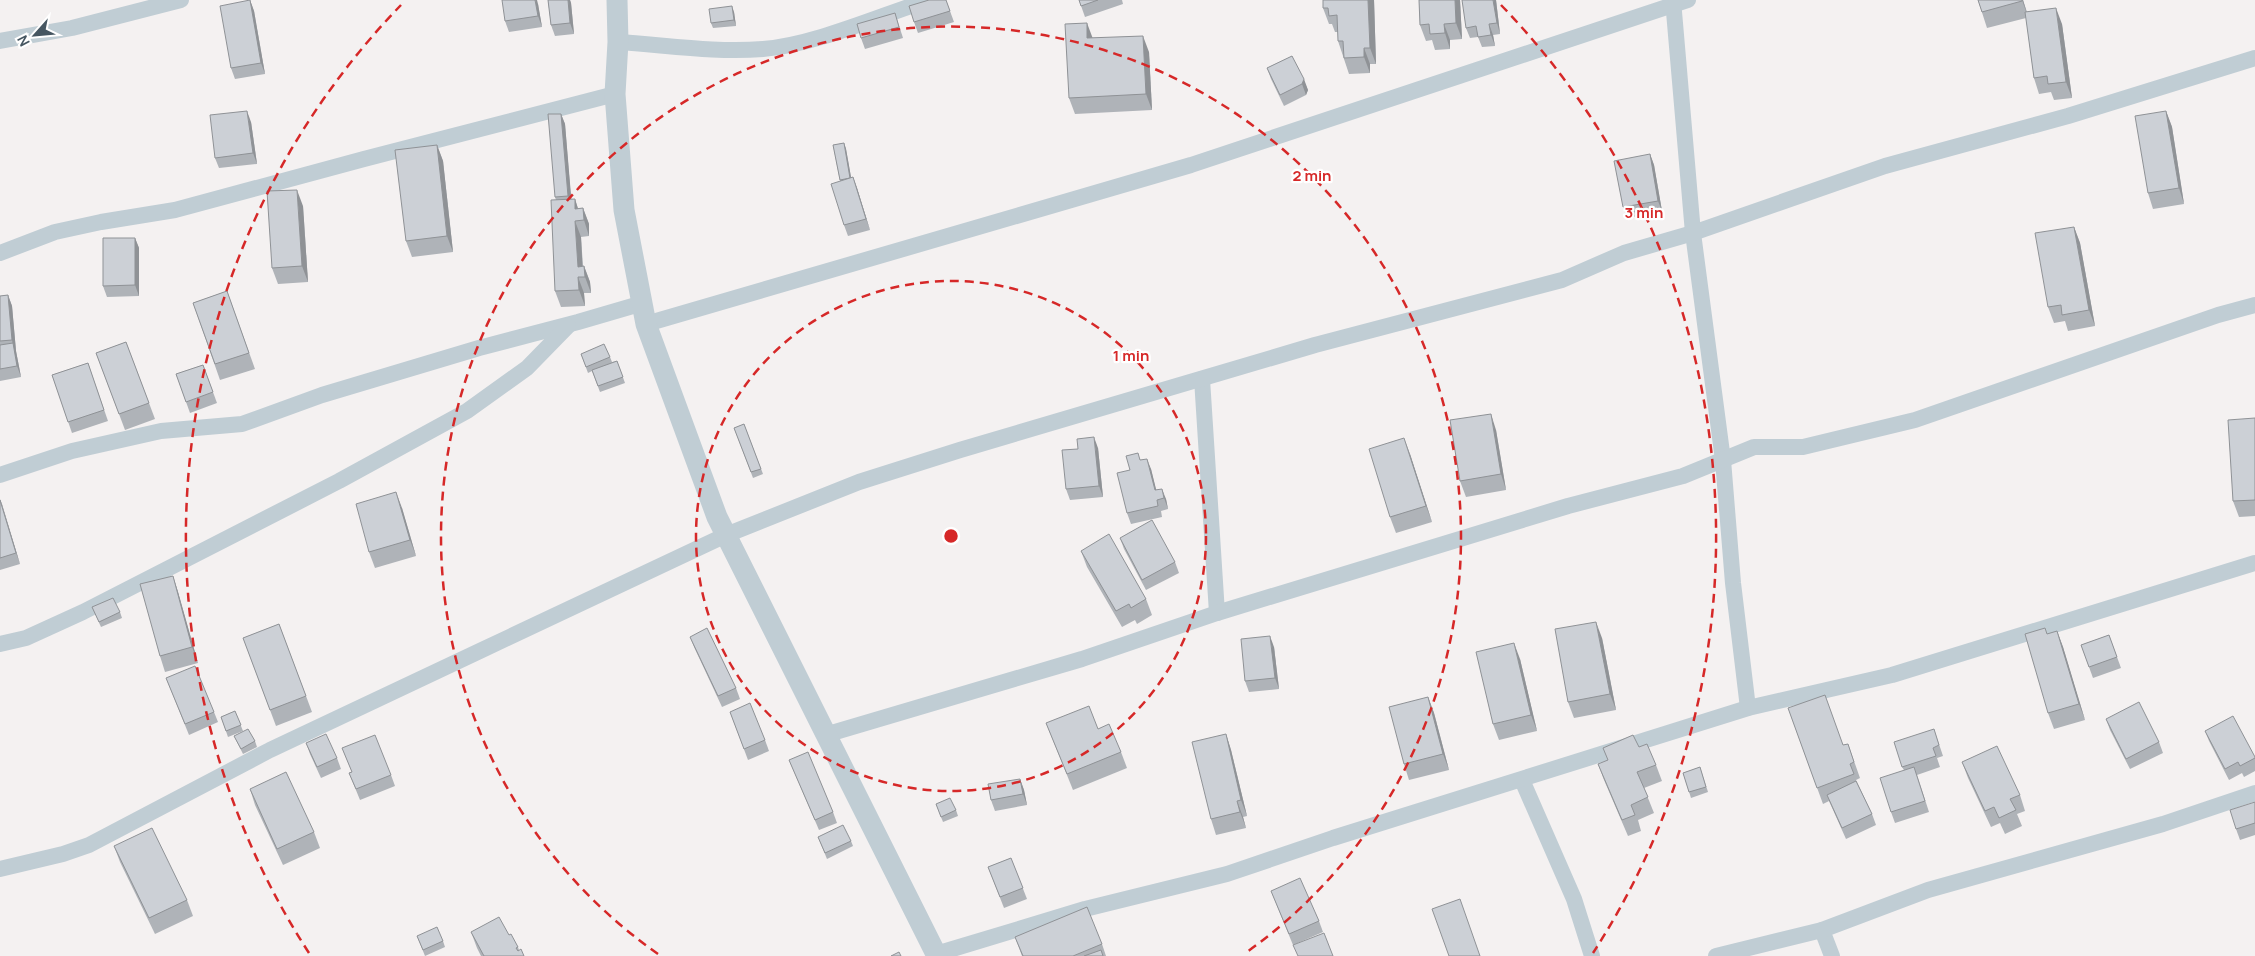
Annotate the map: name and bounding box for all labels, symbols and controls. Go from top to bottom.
north arrow [10,10,60,60]
text: N [12,32,34,50]
text: 2 min [1292,165,1332,186]
text: 3 min [1625,202,1663,223]
text: 1 min [1113,345,1149,366]
centre of rings [942,527,960,545]

